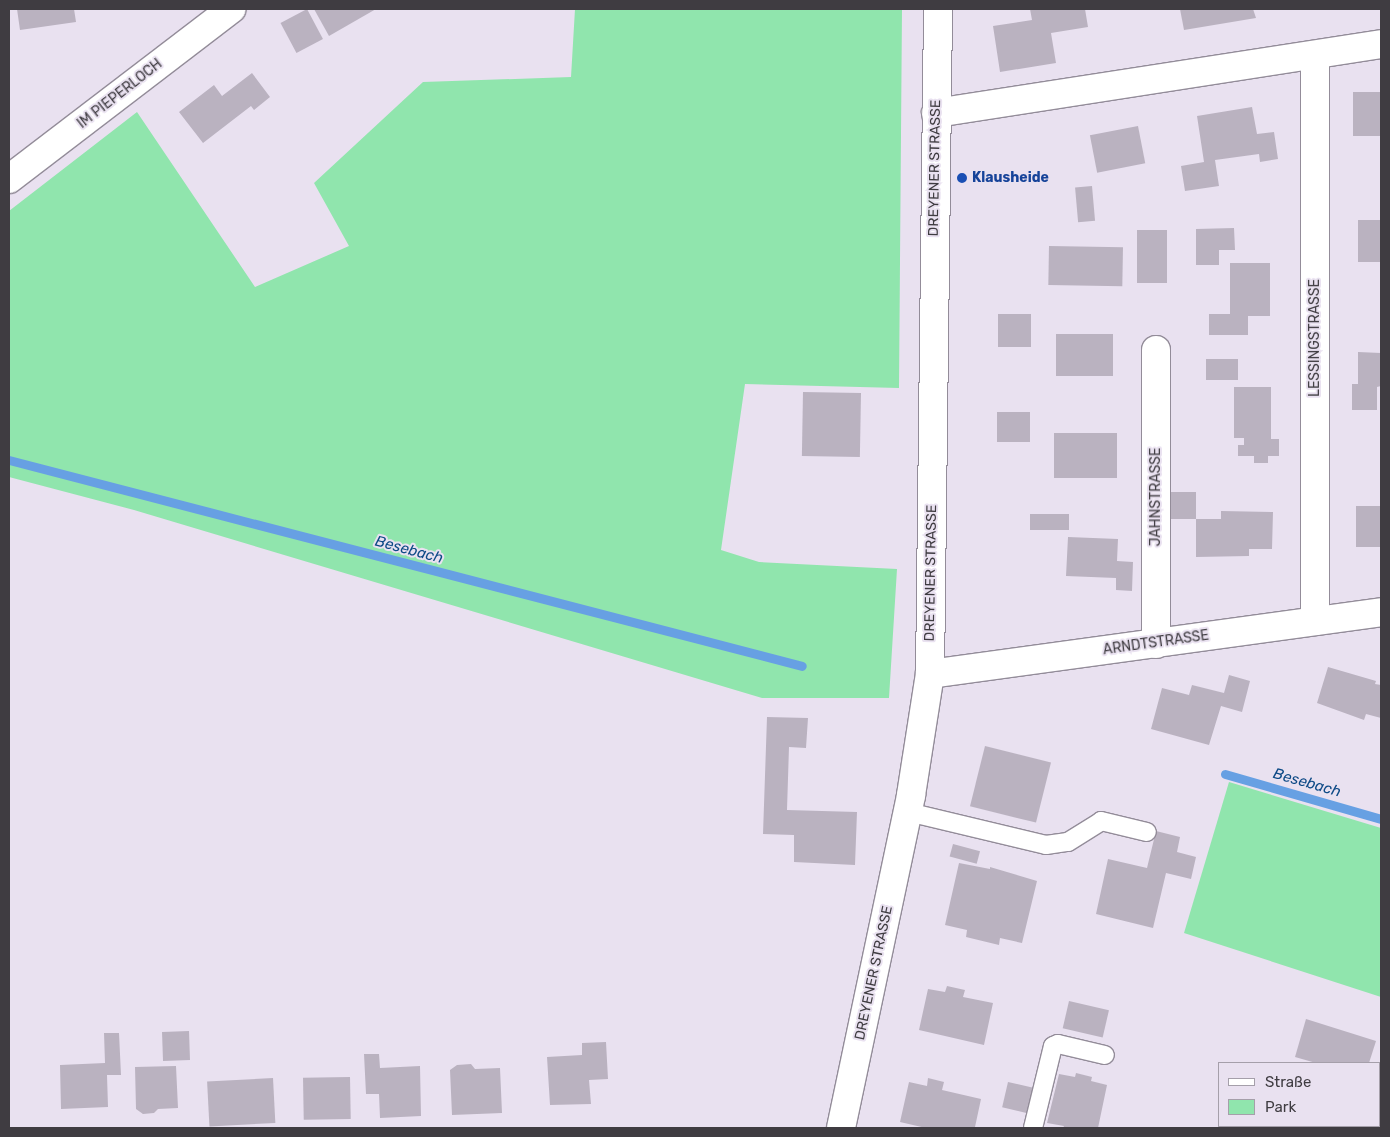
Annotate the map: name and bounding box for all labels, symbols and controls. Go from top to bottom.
street label: IM PIEPERLOCH [74,56,166,132]
street label: DREYENER STRASSE [925,100,945,236]
place label: Klausheide [972,170,1049,186]
marker: Klausheide [956,172,968,184]
street label: LESSINGSTRASSE [1307,279,1323,397]
street label: JAHNSTRASSE [1148,448,1164,546]
street label: DREYENER STRASSE [921,505,941,641]
water label: Besebach [373,532,445,568]
street label: ARNDTSTRASSE [1102,627,1210,659]
water label: Besebach [1271,765,1343,801]
street label: DREYENER STRASSE [852,904,896,1042]
legend [1218,1062,1380,1127]
text: Straße [1265,1073,1311,1091]
text: Park [1265,1098,1296,1116]

